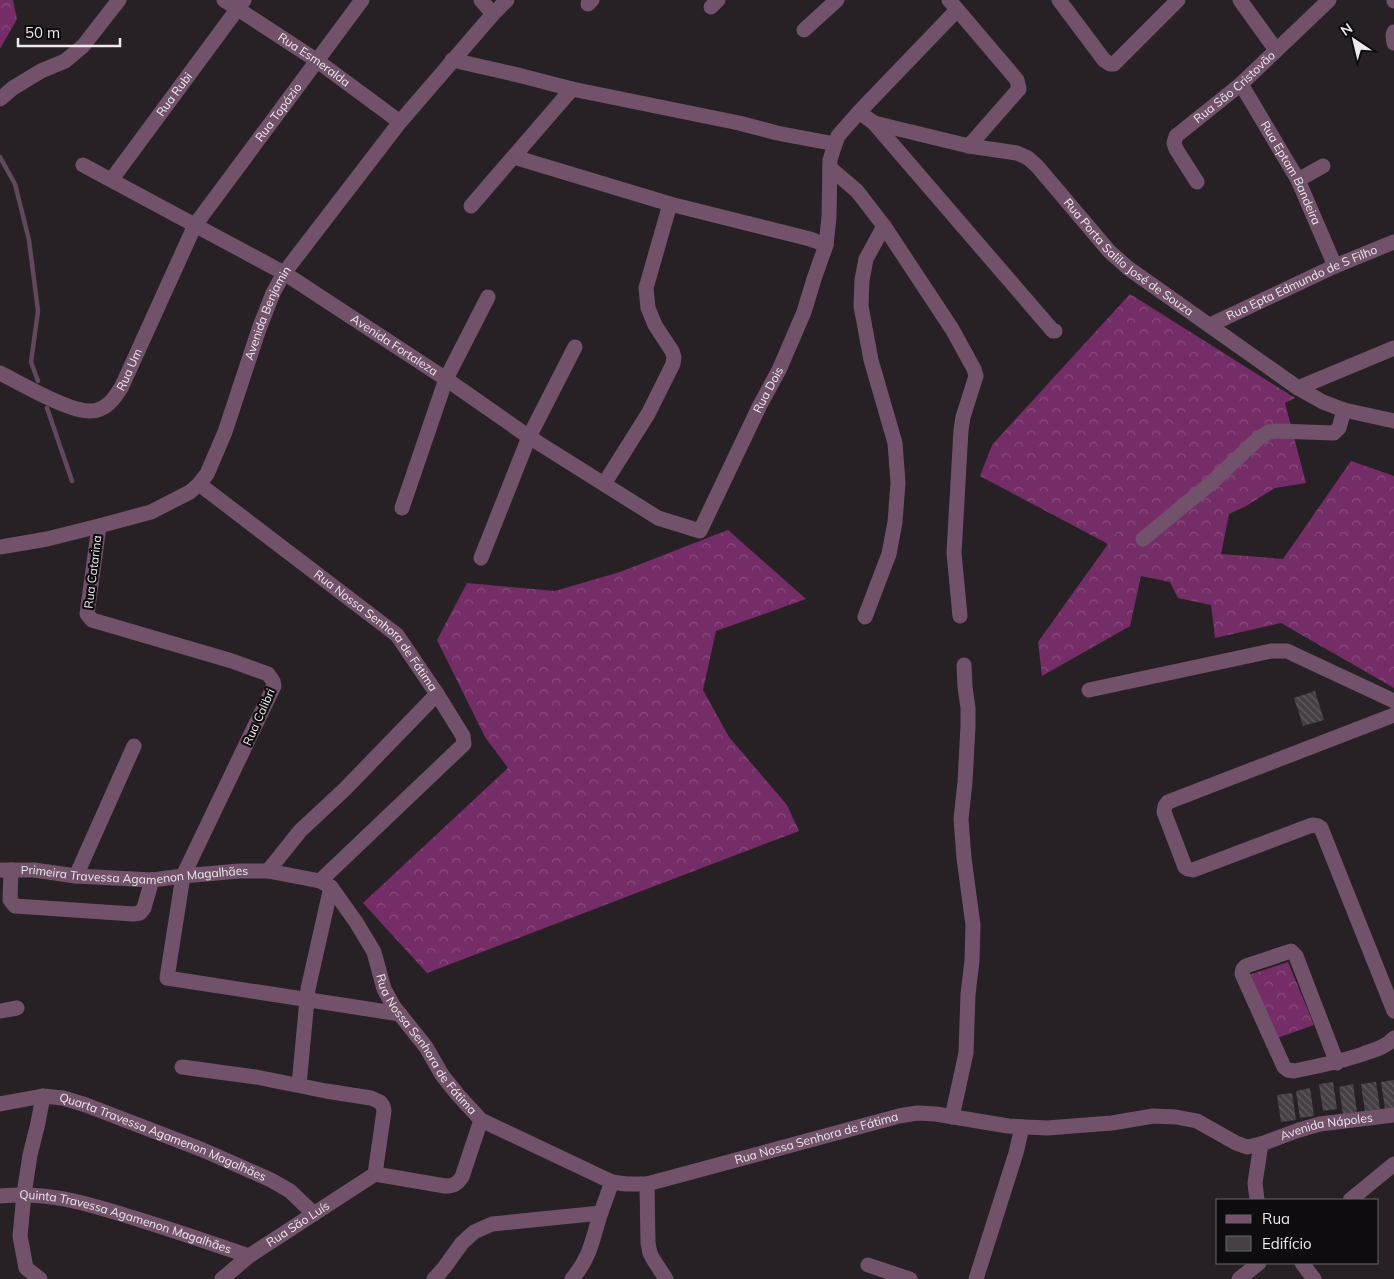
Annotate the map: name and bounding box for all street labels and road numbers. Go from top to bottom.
street label: Rua Esmeralda [275,29,353,90]
street label: Rua São Cristovão [1190,47,1278,126]
street label: Rua Rubi [153,69,195,119]
street label: Rua Topázio [252,80,305,144]
street label: Rua Eptam Bandeira [1258,118,1324,227]
street label: Rua Porta Salilo José de Souza [1061,195,1197,319]
street label: Rua Epta Edmundo de S Filho [1224,242,1379,323]
street label: Avenida Benjamin [241,262,294,362]
street label: Avenida Fortaleza [348,311,441,379]
street label: Rua Um [113,346,145,393]
street label: Rua Dois [749,364,786,415]
street label: Rua Catarina [81,534,104,609]
street label: Rua Nossa Senhora de Fátima [311,567,441,694]
street label: Rua Calibri [239,686,278,748]
street label: Primeira Travessa Agamenon Magalhães [21,862,248,887]
street label: Rua Nossa Senhora de Fátima [373,972,480,1117]
street label: Quarta Travessa Agamenon Magalhães [58,1089,269,1184]
street label: Rua Nossa Senhora de Fátima [733,1109,900,1167]
street label: Avenida Nápoles [1278,1110,1373,1143]
street label: Quinta Travessa Agamenon Magalhães [19,1187,233,1256]
street label: Rua São Luís [263,1198,332,1250]

